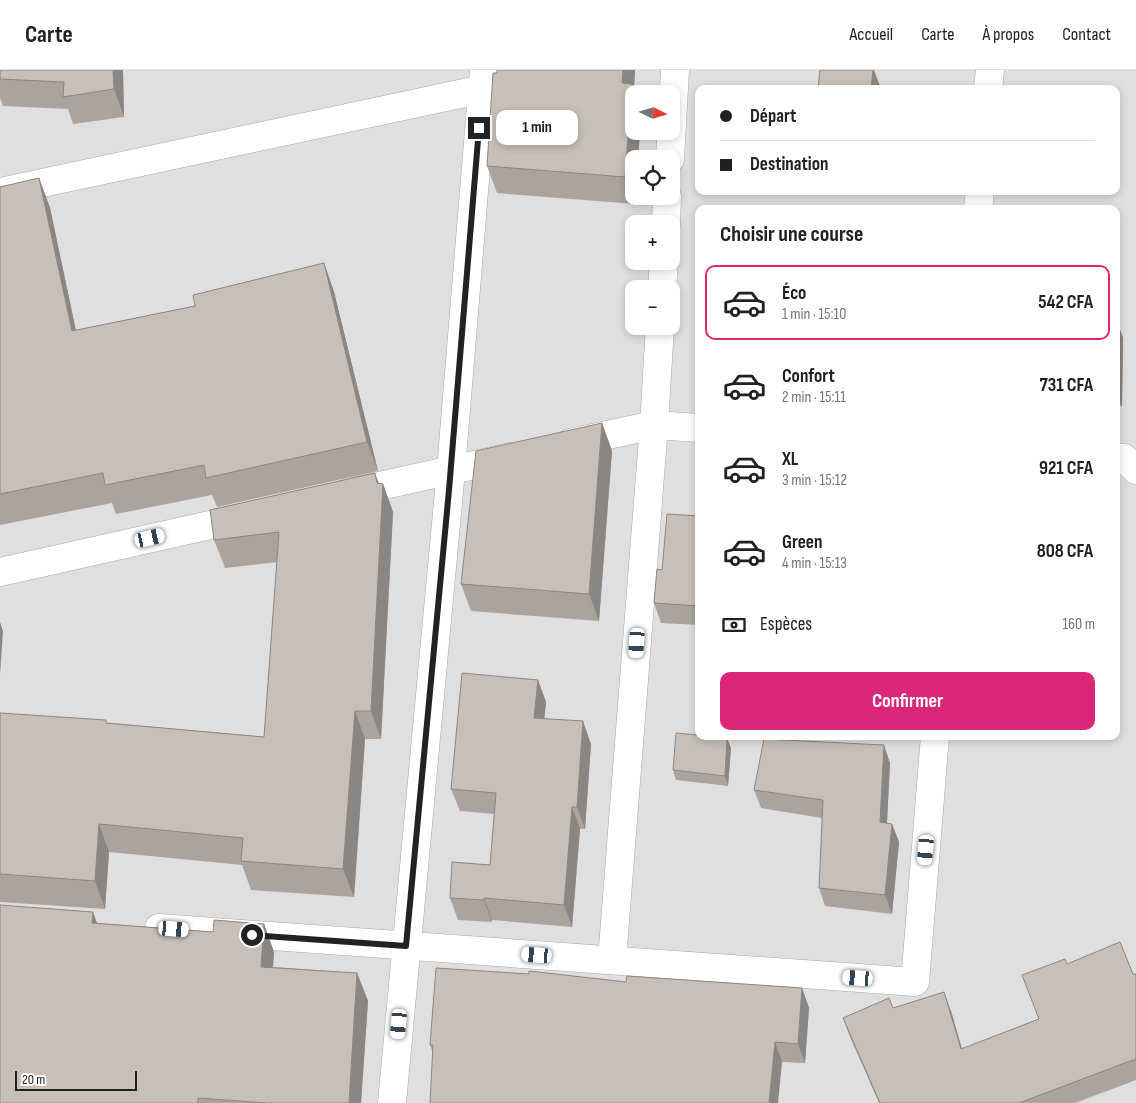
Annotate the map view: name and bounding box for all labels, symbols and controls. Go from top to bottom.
text: Carte [25,20,73,49]
text: Accueil [849,24,893,45]
text: Carte [921,24,954,45]
text: À propos [982,24,1034,45]
text: Contact [1062,24,1111,45]
north arrow [625,85,680,140]
map controls [625,85,680,335]
text: Départ [750,105,796,128]
callout: 1 min [496,110,579,146]
route end [468,117,490,139]
text: 1 min [522,118,552,137]
button: locate [625,150,680,205]
text: Destination [750,153,828,176]
button: + [625,215,680,270]
text: Choisir une course [720,221,863,248]
button: − [625,280,680,335]
icon: car [722,280,767,325]
text: Éco [782,282,806,305]
text: 542 CFA [1038,291,1093,314]
text: 1 min · 15:10 [782,305,846,324]
icon: car [722,363,767,408]
text: Confort [782,365,835,388]
text: 731 CFA [1040,374,1093,397]
text: 2 min · 15:11 [782,388,846,407]
icon: car [722,446,767,491]
text: XL [782,448,798,471]
text: 921 CFA [1039,457,1093,480]
text: 3 min · 15:12 [782,471,847,490]
car [133,527,166,549]
icon: car [722,529,767,574]
text: Green [782,531,822,554]
text: 808 CFA [1037,540,1093,563]
text: 4 min · 15:13 [782,554,847,573]
icon: cash [720,611,748,639]
text: Espèces [760,613,812,636]
text: 160 m [1062,615,1095,634]
car [628,628,645,658]
button: Confirmer [720,672,1095,730]
car [917,834,934,866]
car [158,920,189,938]
route start [241,924,263,946]
car [521,946,552,964]
car [842,969,873,987]
car [390,1008,407,1040]
scale bar [15,1068,138,1091]
text: 20 m [22,1071,45,1088]

